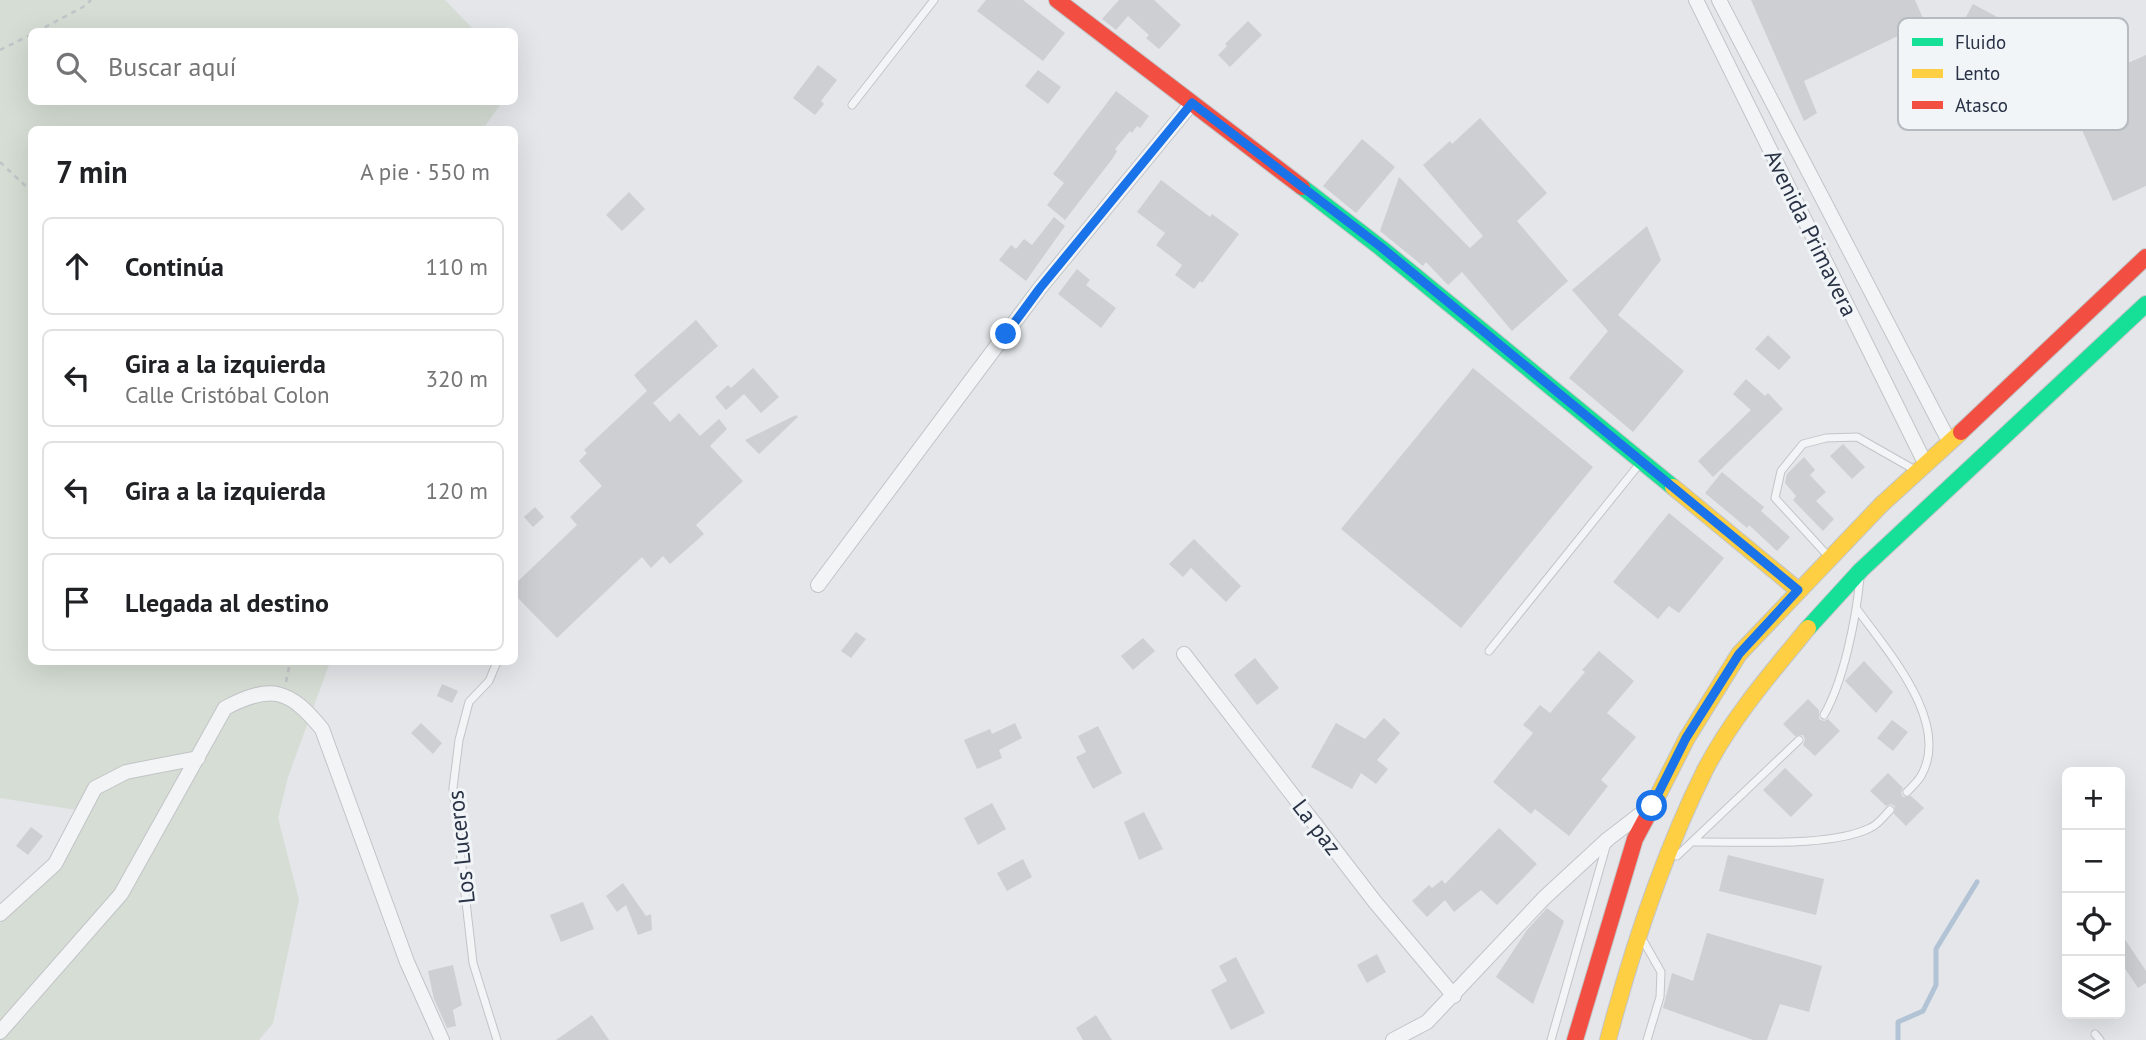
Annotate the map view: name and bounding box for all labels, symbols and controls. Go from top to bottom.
legend [1898,18,2128,130]
search box [28,28,518,105]
text: Fluido [1955,30,2006,54]
icon: search [52,48,90,86]
text: Buscar aquí [108,50,236,83]
text: Lento [1955,61,2000,85]
text: Atasco [1955,93,2008,117]
street label: Avenida Primavera [1759,145,1864,321]
text: 7 min [56,152,128,191]
text: A pie · 550 m [360,157,490,186]
icon: ahead [58,247,96,285]
text: Continúa [125,250,224,283]
text: 110 m [426,252,488,281]
route end [990,318,1021,349]
text: Gira a la izquierda [125,347,326,380]
icon: left [58,359,96,397]
text: 320 m [426,364,488,393]
text: Calle Cristóbal Colon [125,380,330,409]
icon: left [58,471,96,509]
text: Gira a la izquierda [125,474,326,507]
text: 120 m [426,476,488,505]
icon: arrive [58,583,96,621]
text: Llegada al destino [125,586,329,619]
map controls [2062,767,2125,1019]
button: + [2062,767,2125,830]
street label: Los Luceros [440,789,481,905]
route start [1636,790,1667,821]
street label: La paz [1287,793,1348,860]
button: − [2062,830,2125,893]
button: locate [2062,893,2125,956]
button: layers [2062,956,2125,1019]

